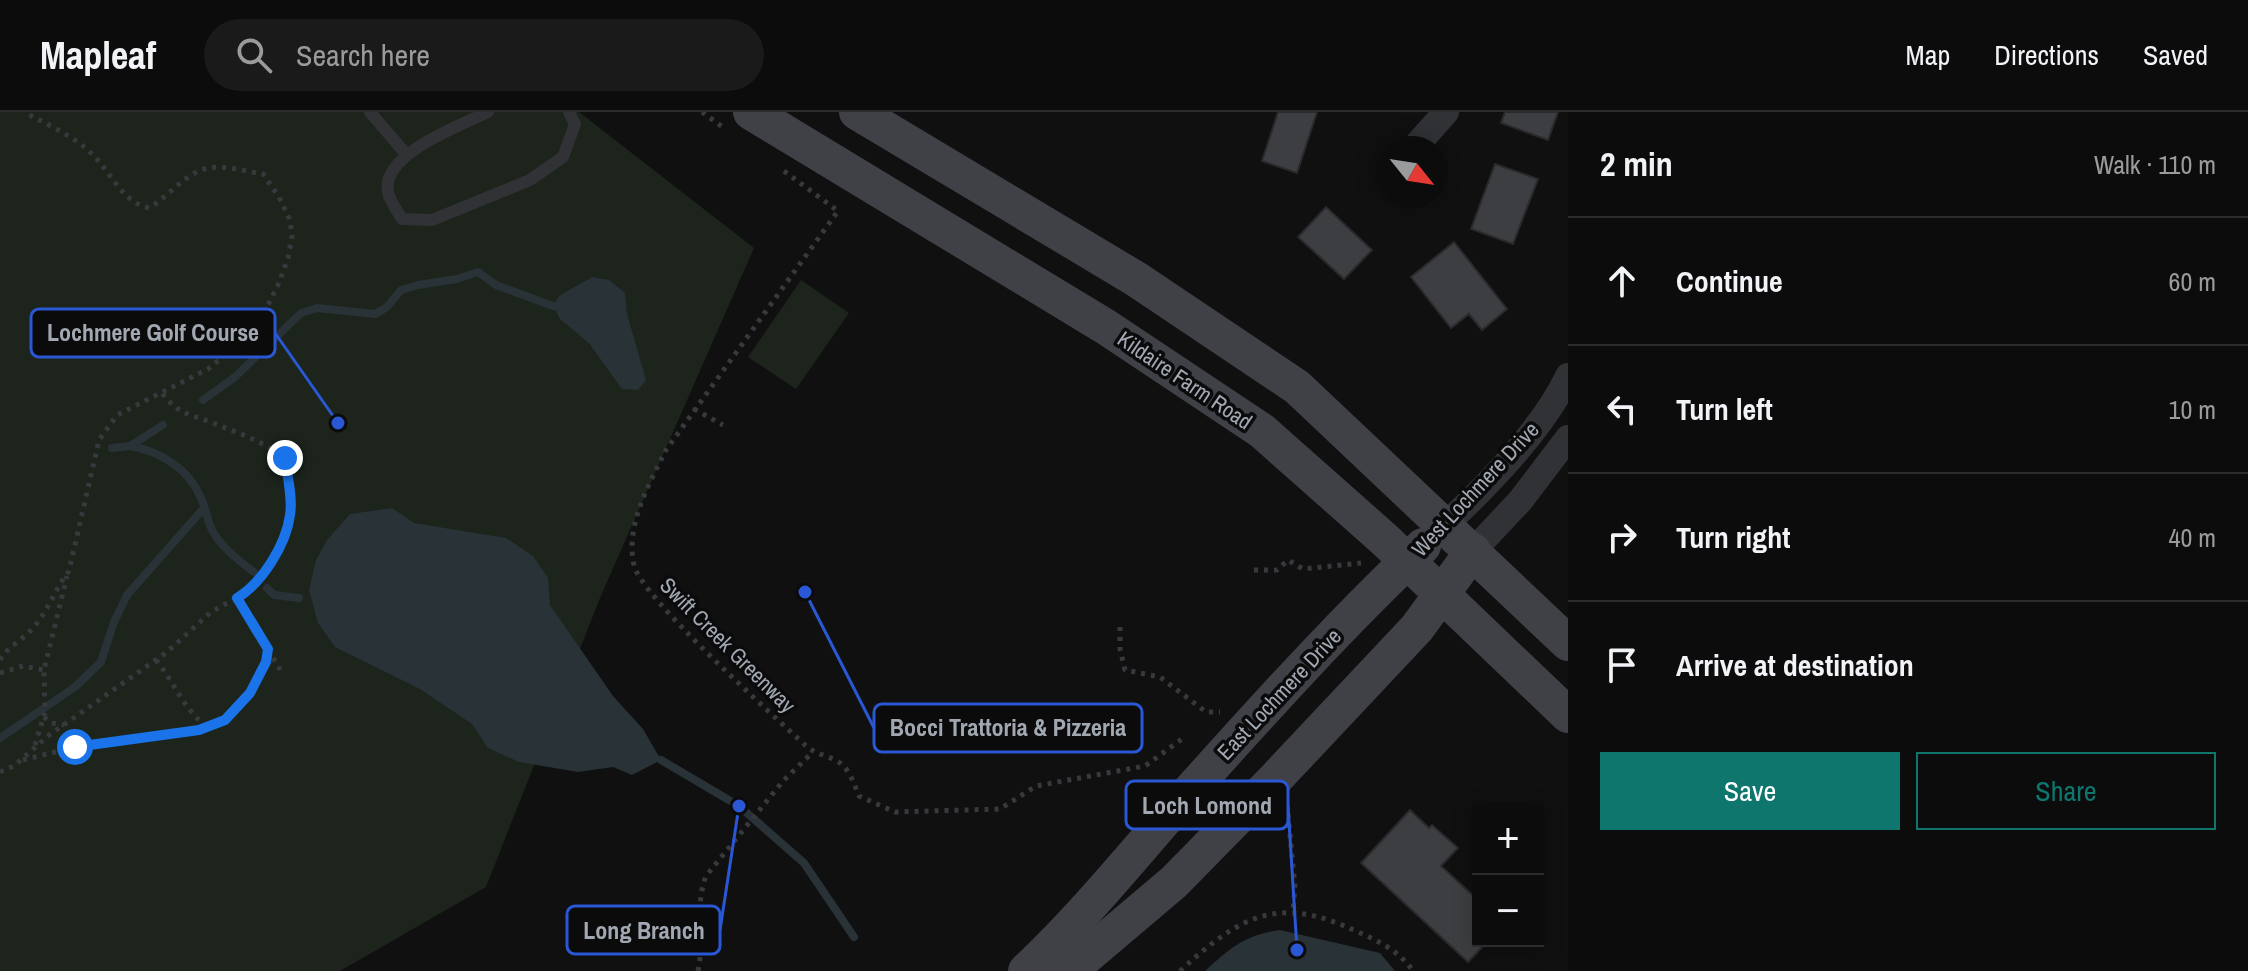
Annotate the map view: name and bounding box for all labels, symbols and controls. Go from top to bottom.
search box [204,19,764,91]
text: Mapleaf [40,30,156,81]
icon: search [232,33,276,77]
text: Search here [296,35,430,75]
text: Map [1906,36,1950,74]
text: Directions [1994,36,2099,74]
text: Saved [2143,36,2208,74]
north arrow [1376,136,1448,208]
text: 2 min [1600,141,1673,187]
text: Walk · 110 m [2094,147,2216,182]
icon: ahead [1600,259,1644,303]
text: Continue [1676,261,1783,301]
text: 60 m [2169,264,2216,299]
callout: Lochmere Golf Course [31,309,275,357]
text: Lochmere Golf Course [47,316,259,348]
street label: Kildaire Farm Road [1112,324,1258,436]
icon: left [1600,387,1644,431]
text: Turn left [1676,389,1773,429]
text: 10 m [2169,392,2216,427]
street label: West Lochmere Drive [1405,415,1545,563]
route end [267,440,303,476]
icon: right [1600,515,1644,559]
text: Turn right [1676,517,1790,557]
text: 40 m [2169,520,2216,555]
street label: Swift Creek Greenway [654,571,802,719]
street label: East Lochmere Drive [1210,622,1348,766]
icon: arrive [1600,643,1644,687]
text: Arrive at destination [1676,645,1914,685]
callout: Bocci Trattoria & Pizzeria [874,704,1142,752]
text: Bocci Trattoria & Pizzeria [890,711,1126,743]
route start [57,729,93,765]
button: Save [1600,752,1900,830]
button: Share [1916,752,2216,830]
callout: Loch Lomond [1126,781,1288,829]
text: Loch Lomond [1142,789,1272,821]
map controls [1472,803,1544,947]
button: + [1472,803,1544,875]
button: − [1472,875,1544,947]
callout: Long Branch [567,906,720,954]
text: Long Branch [583,914,705,946]

